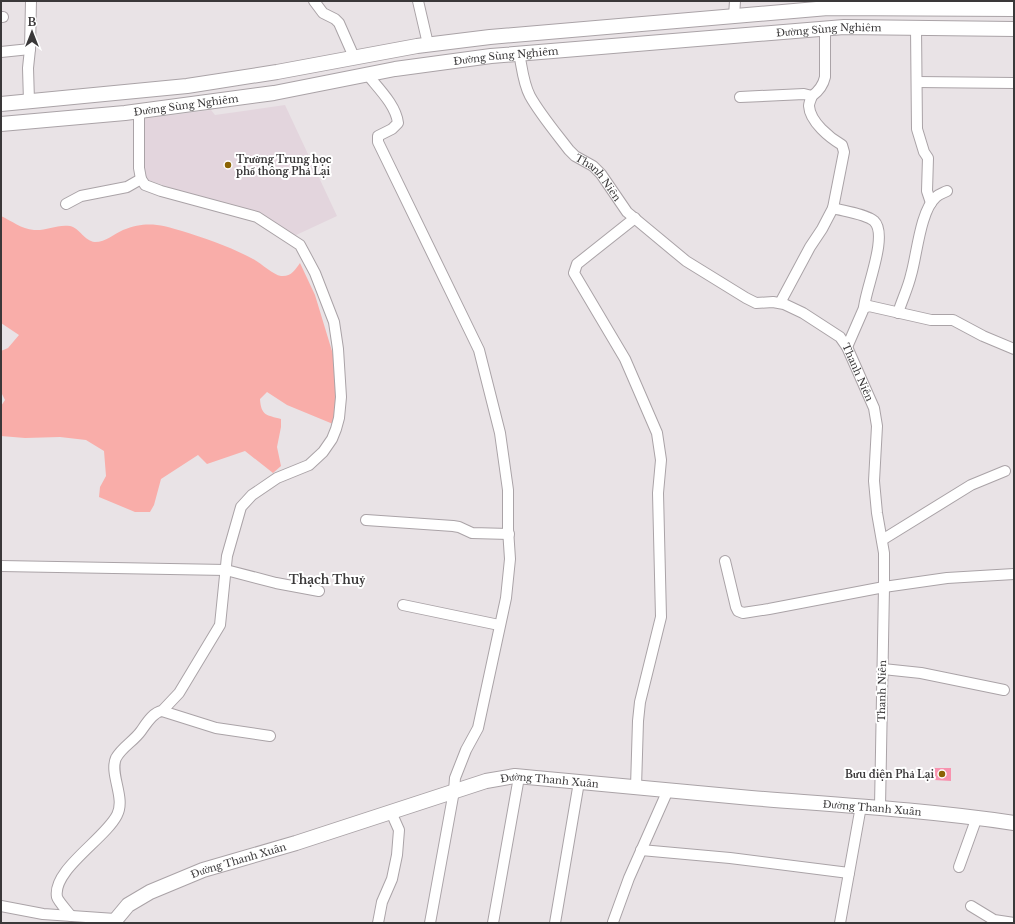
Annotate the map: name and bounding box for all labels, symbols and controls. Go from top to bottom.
north arrow [12,12,52,52]
text: B [28,15,37,29]
street label: Đường Sùng Nghiêm [776,20,882,39]
street label: Đường Sùng Nghiêm [453,44,559,68]
street label: Đường Sùng Nghiêm [133,91,239,118]
street label: Thanh Niên [573,151,624,204]
place label: Trường Trung học phổ thông Phả Lại [236,153,332,178]
marker: Trường Trung học phổ thông Phả Lại [223,160,233,170]
street label: Thanh Niên [840,341,877,403]
district label: Thạch Thuỷ [289,572,365,587]
street label: Thanh Niên [875,660,889,722]
place label: Bưu điện Phả Lại [845,768,934,781]
street label: Đường Thanh Xuân [499,769,599,790]
marker: Bưu điện Phả Lại [937,769,947,779]
street label: Đường Thanh Xuân [822,797,922,818]
street label: Đường Thanh Xuân [189,840,288,881]

